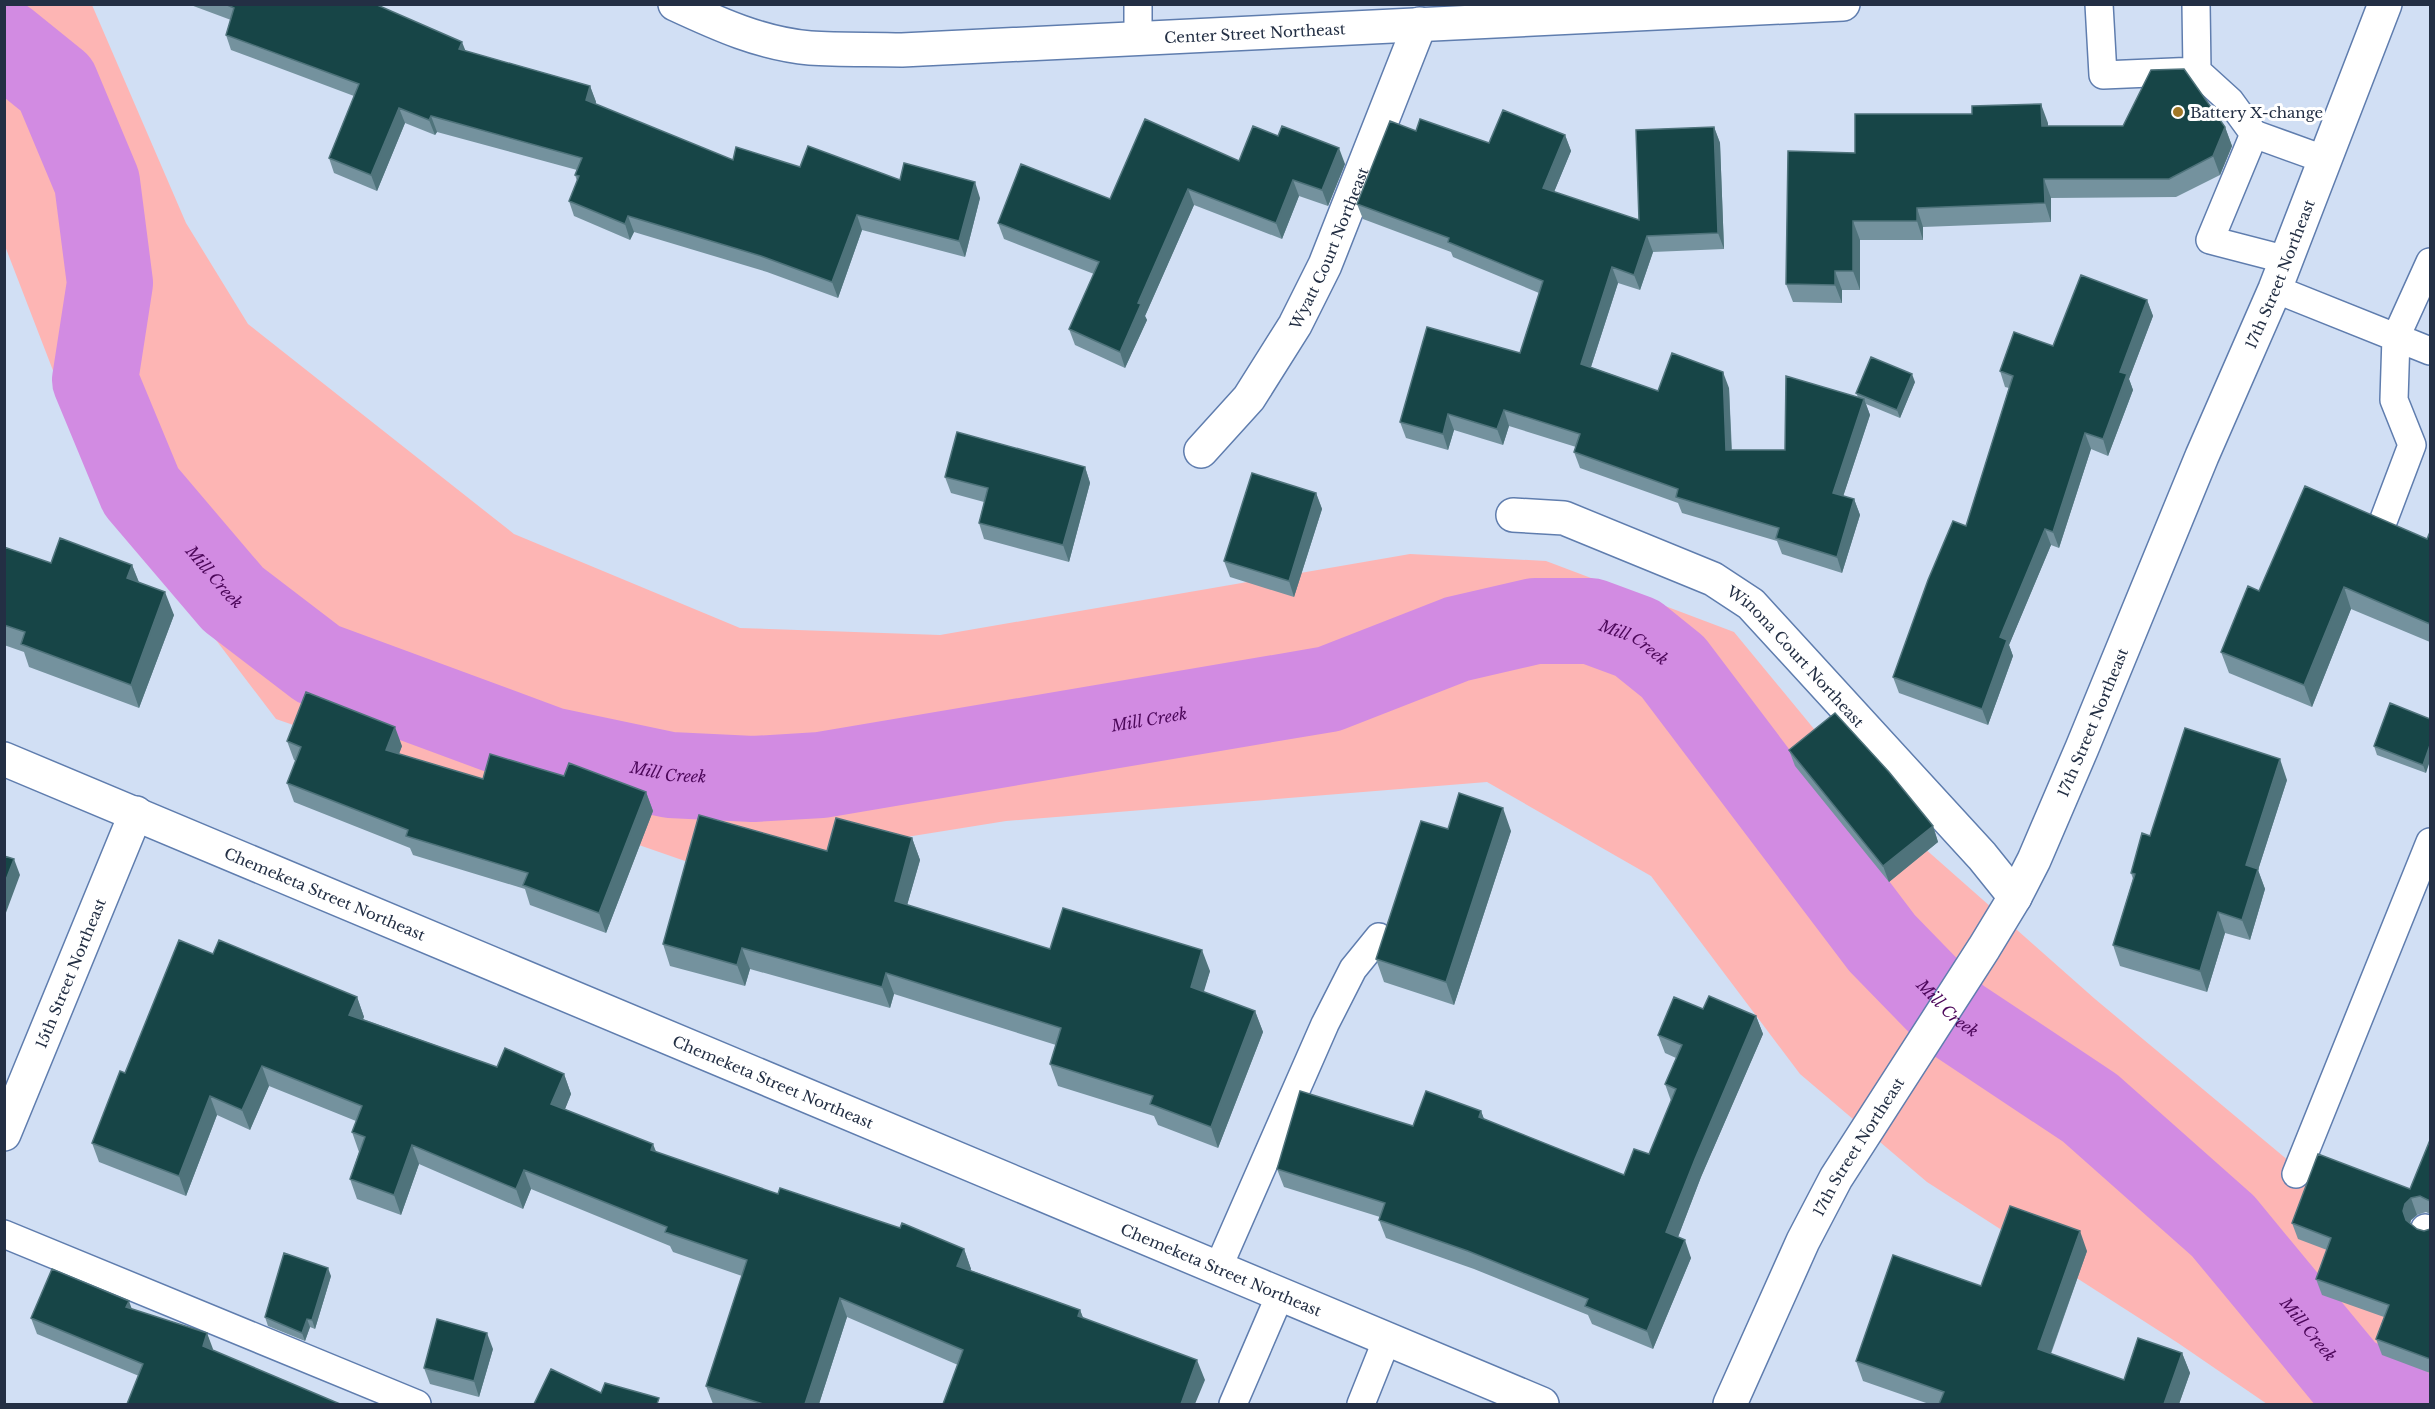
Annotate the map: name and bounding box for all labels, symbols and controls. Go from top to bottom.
street label: Center Street Northeast [1164,19,1346,47]
place label: Battery X-change [2190,103,2323,122]
marker: Battery X-change [2171,105,2185,119]
street label: Wyatt Court Northeast [1285,164,1372,333]
street label: 17th Street Northeast [2241,196,2318,351]
water label: Mill Creek [181,540,246,613]
street label: Winona Court Northeast [1723,581,1869,731]
water label: Mill Creek [1596,615,1672,669]
street label: 17th Street Northeast [2053,645,2132,800]
water label: Mill Creek [1109,703,1189,736]
water label: Mill Creek [627,757,707,787]
street label: Chemeketa Street Northeast [222,843,429,944]
street label: 15th Street Northeast [31,895,110,1051]
water label: Mill Creek [1912,974,1982,1041]
street label: Chemeketa Street Northeast [670,1031,877,1132]
street label: 17th Street Northeast [1808,1073,1908,1219]
street label: Chemeketa Street Northeast [1118,1219,1325,1320]
water label: Mill Creek [2275,1292,2340,1365]

